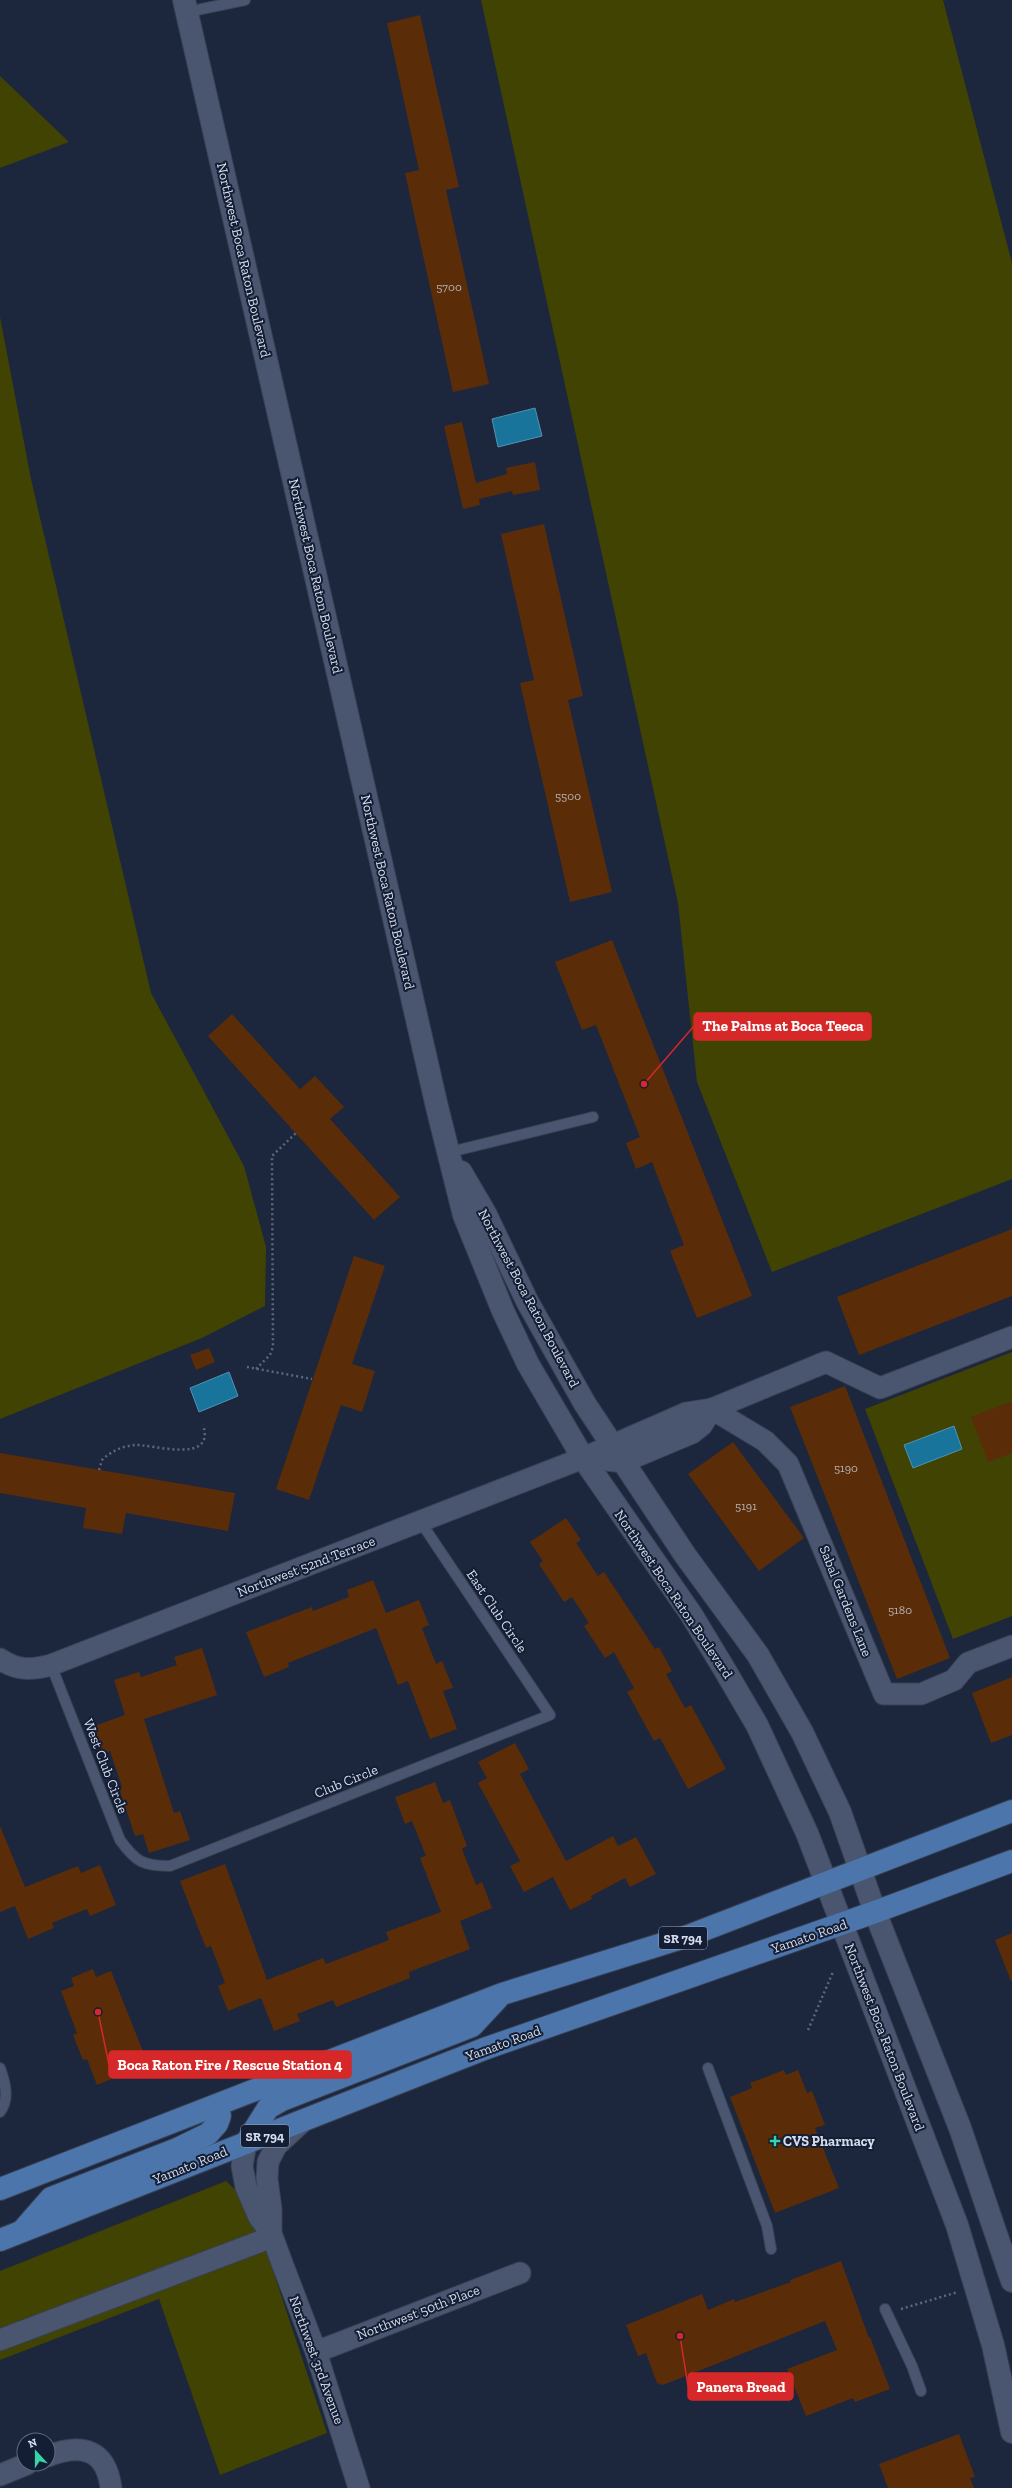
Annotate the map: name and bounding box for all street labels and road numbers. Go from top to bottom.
street label: Northwest Boca Raton Boulevard [213,161,274,360]
street label: Northwest Boca Raton Boulevard [285,477,346,676]
street label: Northwest Boca Raton Boulevard [357,793,418,992]
street label: Northwest Boca Raton Boulevard [474,1206,583,1391]
street label: Northwest Boca Raton Boulevard [611,1507,737,1682]
street label: Northwest 52nd Terrace [235,1532,378,1601]
street label: Sabal Gardens Lane [816,1543,876,1660]
street label: East Club Circle [463,1567,531,1656]
street label: West Club Circle [80,1716,132,1816]
street label: Club Circle [312,1761,381,1802]
street label: Yamato Road [768,1915,850,1958]
road number: SR 794 [659,1927,707,1949]
street label: Northwest Boca Raton Boulevard [841,1941,928,2134]
street label: Yamato Road [462,2022,543,2065]
road number: SR 794 [241,2125,289,2147]
street label: Yamato Road [150,2143,230,2188]
street label: Northwest 50th Place [354,2281,482,2344]
street label: Northwest 3rd Avenue [285,2294,348,2427]

